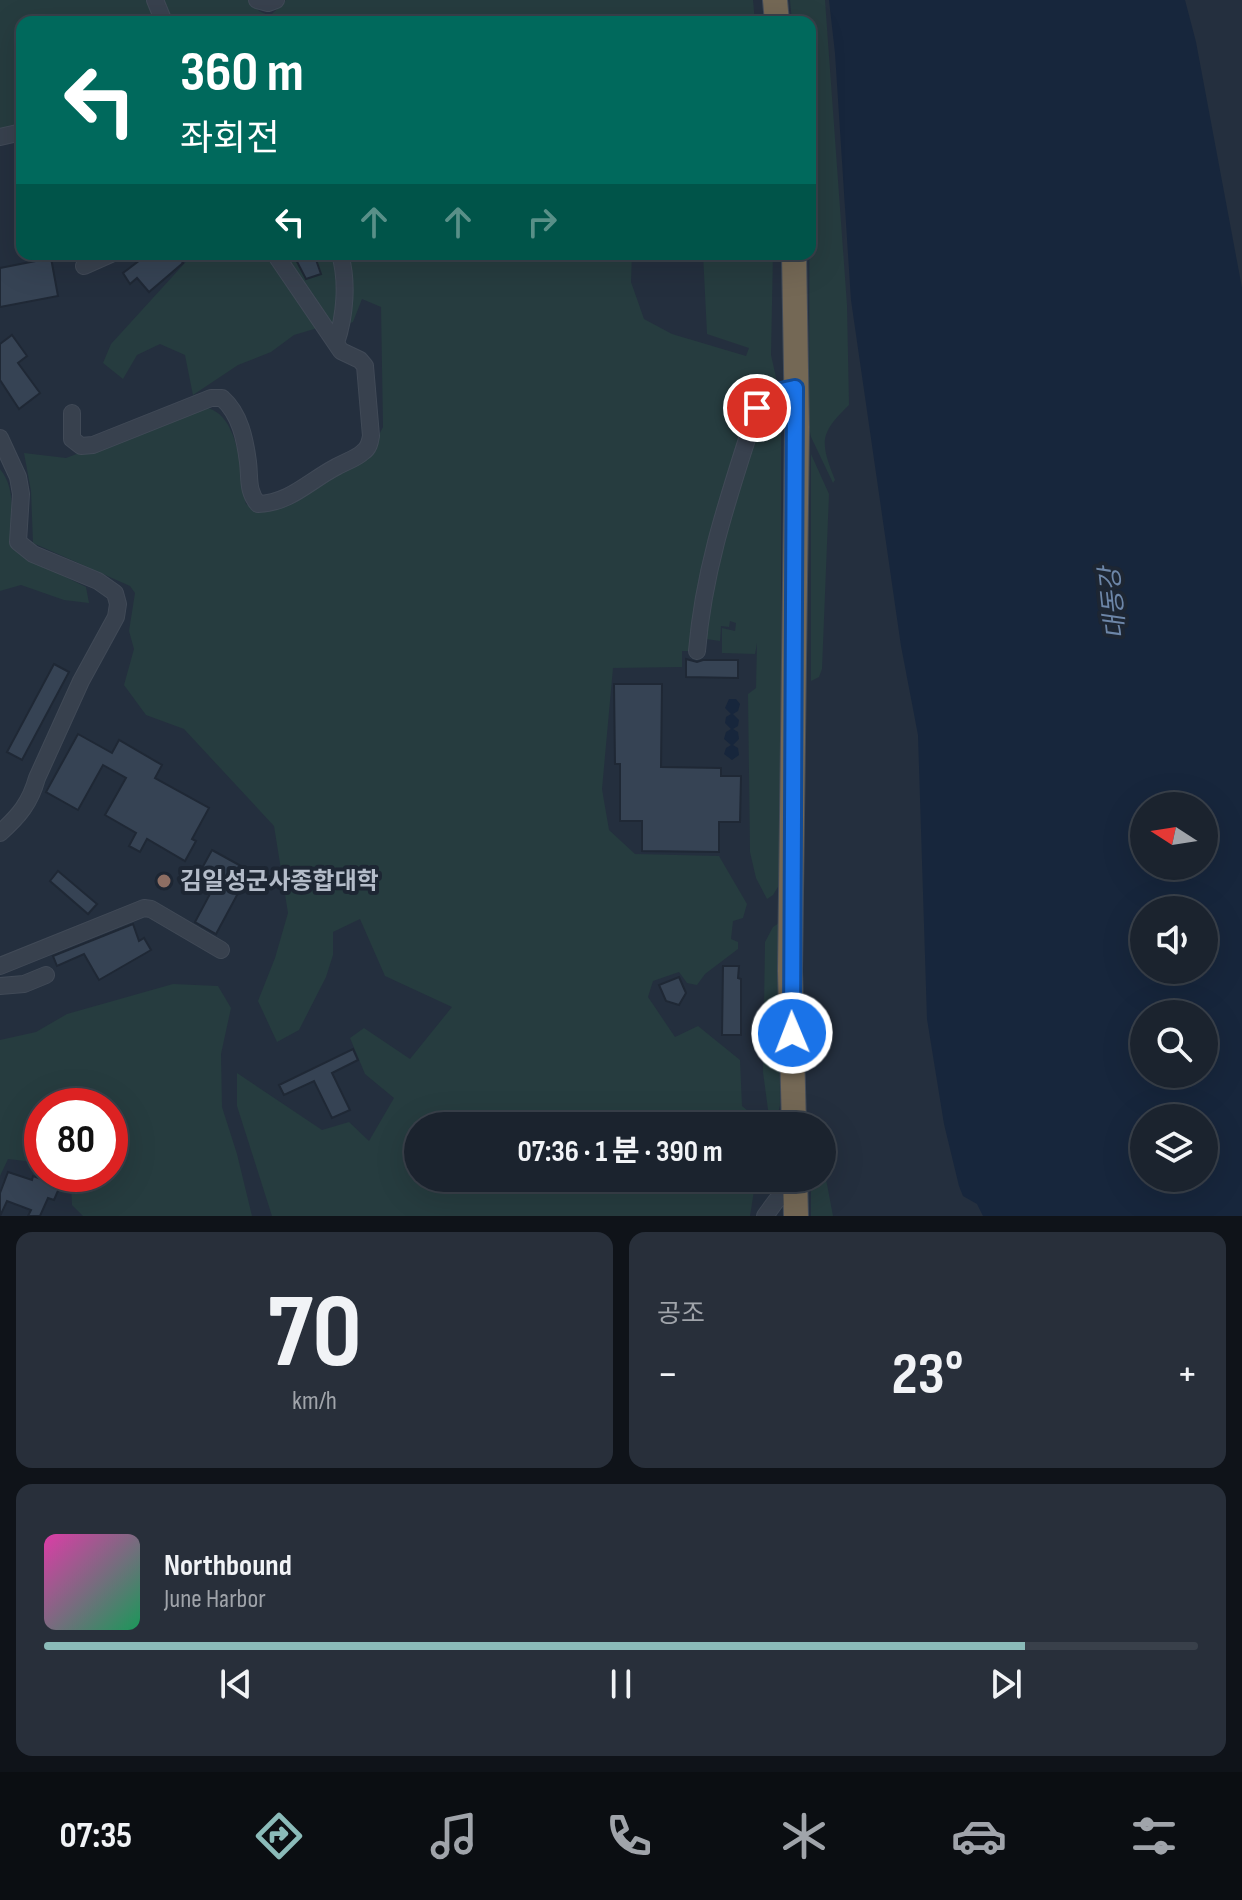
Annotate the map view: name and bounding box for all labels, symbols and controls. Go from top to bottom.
text: 360 m [180,40,304,107]
icon: left [48,48,152,152]
text: 좌회전 [180,118,279,161]
icon: left [268,200,312,244]
icon: ahead [352,200,396,244]
icon: ahead [436,200,480,244]
icon: right [520,200,564,244]
pin [723,374,791,442]
icon: arrive [735,386,779,430]
water label: 대동강 [1095,563,1133,640]
north arrow [1130,792,1218,880]
map controls [1130,792,1218,1192]
place label: 김일성군사종합대학 [180,867,379,896]
marker: 김일성군사종합대학 [155,872,173,890]
button: sound [1130,896,1218,984]
position arrow [750,991,834,1075]
button: search [1130,1000,1218,1088]
speed limit sign: 80 [24,1088,128,1192]
button: layers [1130,1104,1218,1192]
text: 07:36 · 1 분 · 390 m [517,1134,723,1170]
text: 70 [267,1271,362,1396]
text: 공조 [657,1299,705,1330]
text: 23° [891,1339,964,1411]
text: − [657,1348,679,1401]
text: + [1176,1348,1198,1401]
text: km/h [292,1386,337,1417]
text: Northbound [164,1548,292,1584]
text: June Harbor [164,1584,266,1615]
icon: previous [214,1662,258,1706]
icon: pause [599,1662,643,1706]
icon: next [984,1662,1028,1706]
icon: directions [251,1808,307,1864]
icon: music [426,1808,482,1864]
icon: phone [601,1808,657,1864]
icon: climate [776,1808,832,1864]
icon: car [951,1808,1007,1864]
icon: filters [1126,1808,1182,1864]
text: 07:35 [60,1815,132,1858]

